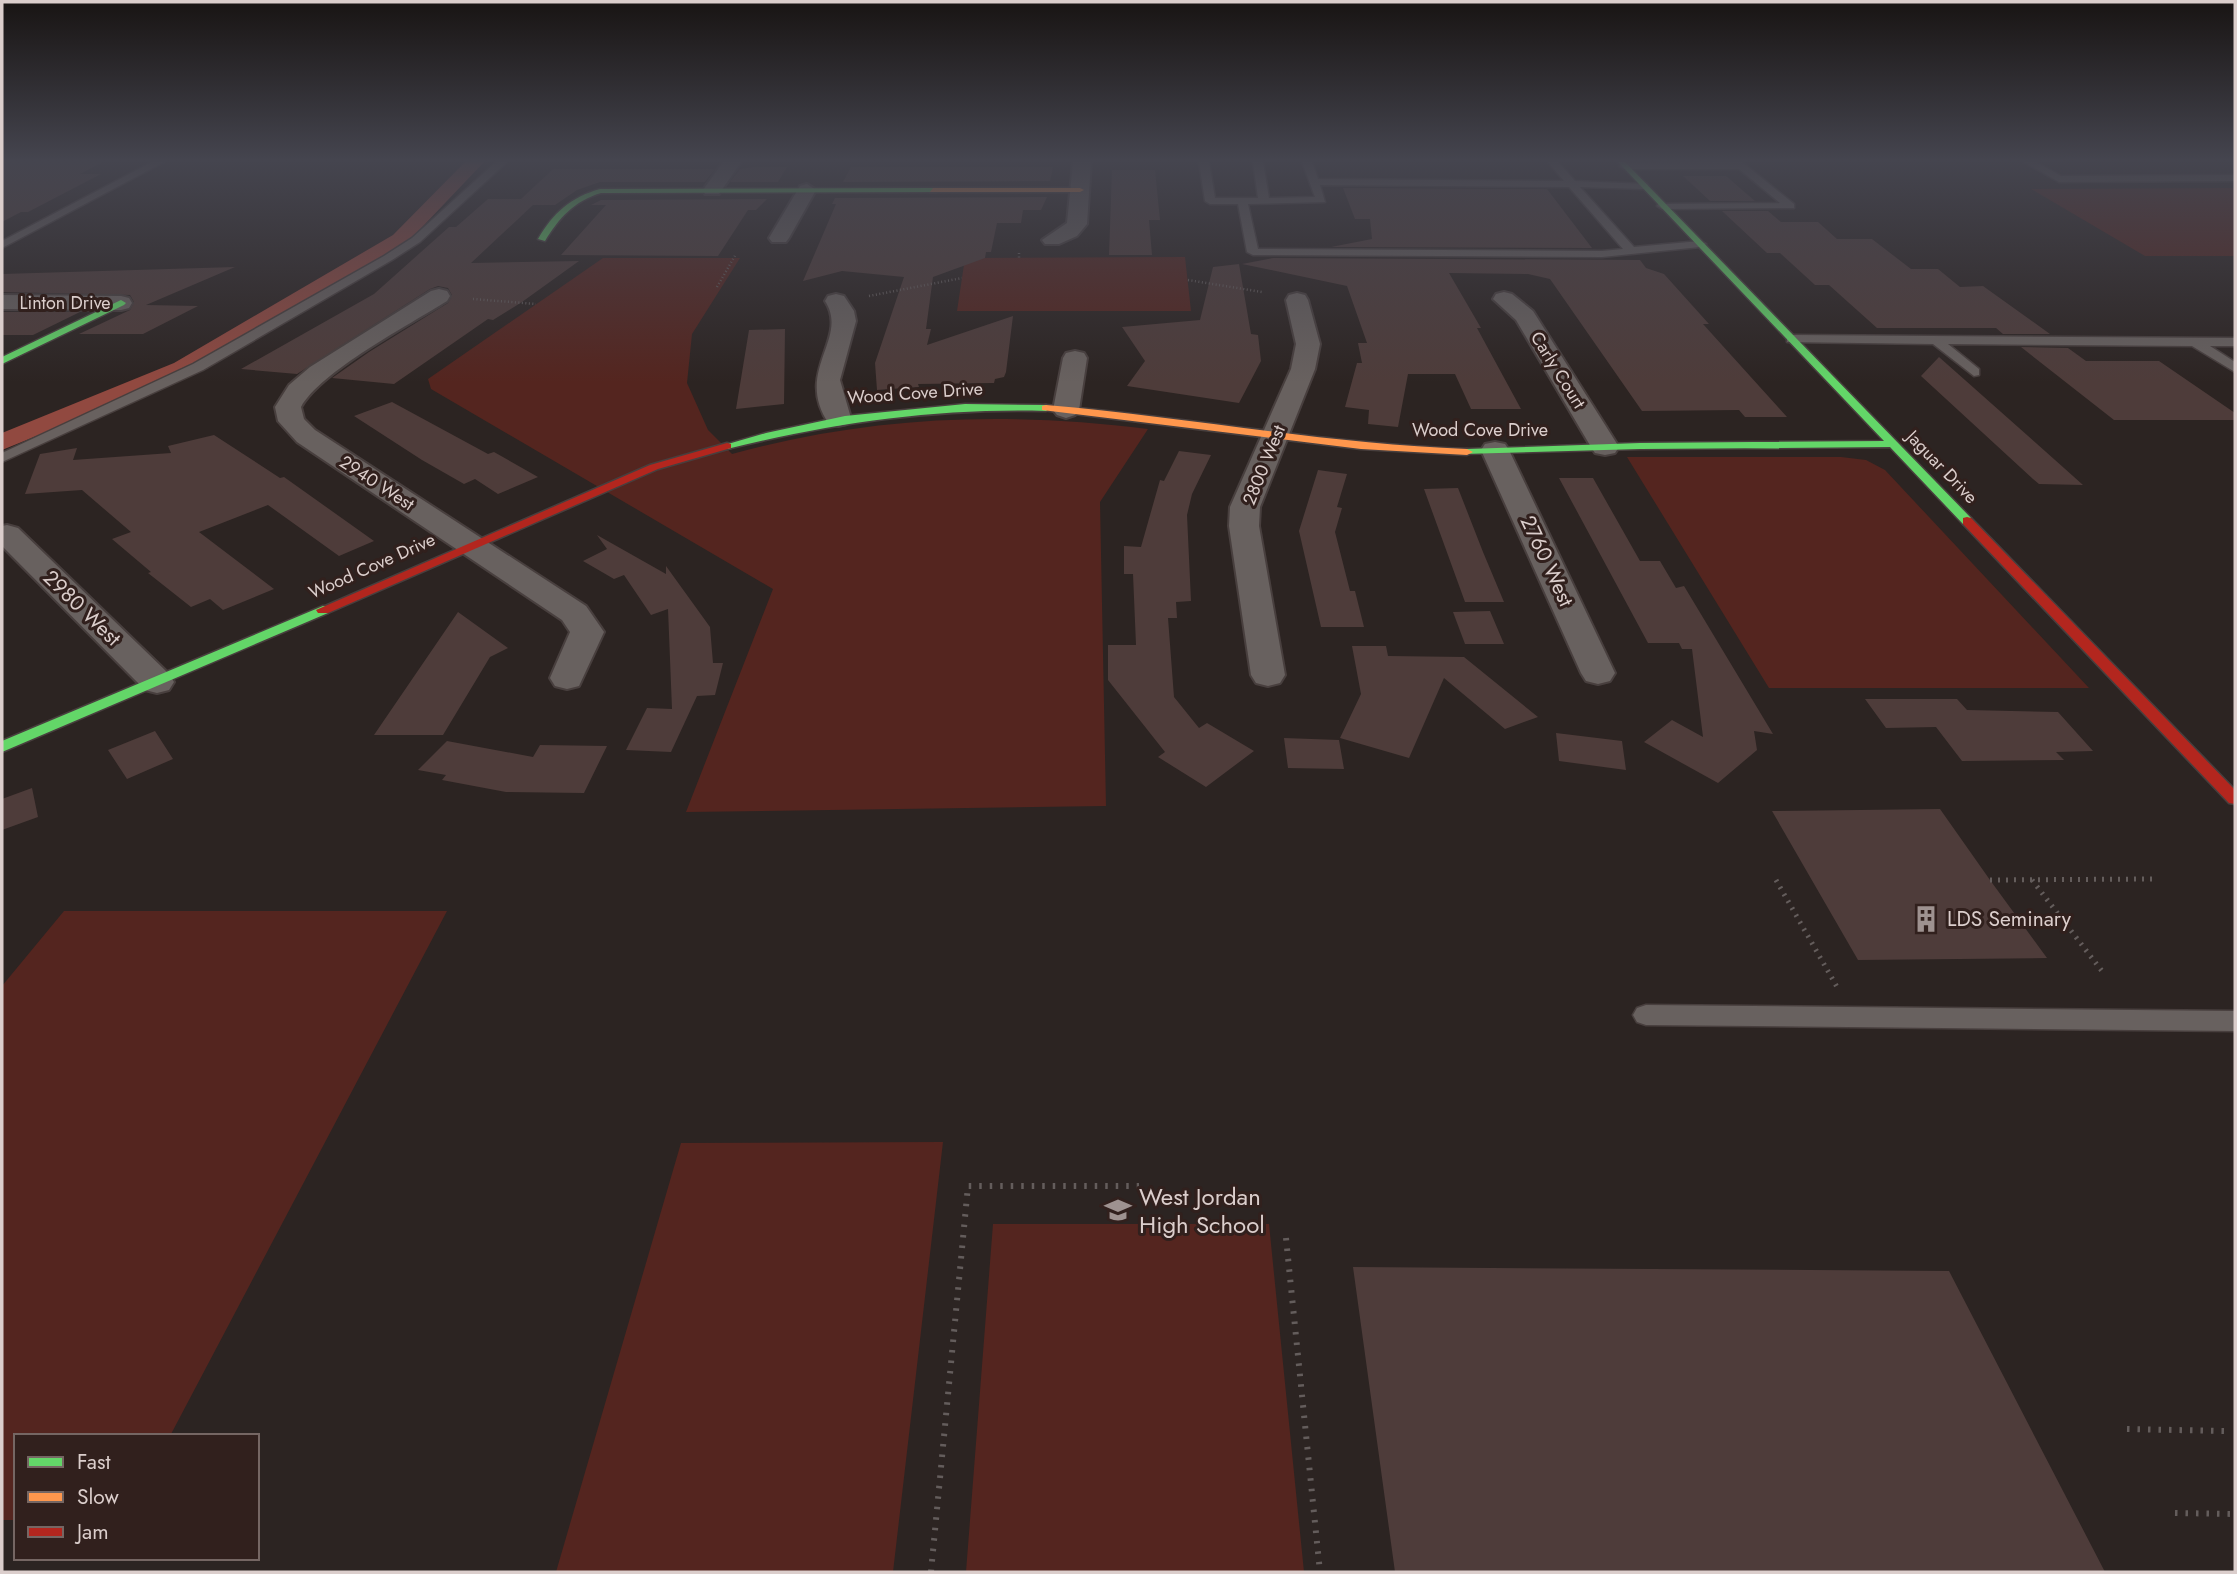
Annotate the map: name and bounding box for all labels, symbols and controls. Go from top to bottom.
street label: Linton Drive [19,290,111,316]
street label: Carly Court [1524,326,1592,414]
street label: Wood Cove Drive [846,375,984,411]
street label: Wood Cove Drive [1412,417,1548,443]
street label: 2800 West [1236,420,1292,509]
street label: Jaguar Drive [1899,423,1984,509]
street label: 2940 West [334,449,420,517]
street label: 2760 West [1513,511,1581,611]
street label: Wood Cove Drive [305,526,439,606]
street label: 2980 West [36,563,128,653]
building icon: LDS Seminary [1911,904,1941,934]
place label: LDS Seminary [1947,904,2072,934]
place label: West Jordan High School [1139,1179,1265,1242]
school or university icon: West Jordan High School [1103,1195,1133,1225]
legend [14,1434,259,1560]
text: Fast [77,1447,110,1477]
text: Slow [77,1482,119,1512]
text: Jam [74,1517,109,1547]

